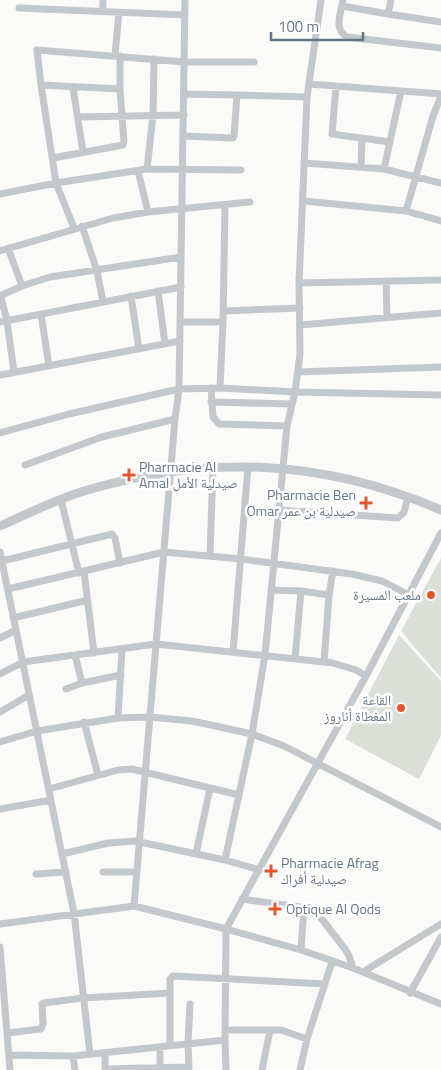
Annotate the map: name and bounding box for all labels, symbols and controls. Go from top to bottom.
scale bar [271,10,364,42]
text: 100 m [278,15,319,38]
place label: Pharmacie Al Amal صيدلية الأمل [139,456,238,493]
marker: Pharmacie Al Amal صيدلية الأمل [123,469,135,481]
place label: Pharmacie Ben Omar صيدلية بن عمر [246,484,356,521]
marker: Pharmacie Ben Omar صيدلية بن عمر [360,497,372,509]
place label: ملعب المسيرة [353,584,421,605]
marker: ملعب المسيرة [425,589,437,601]
place label: القاعة المغطاة أناروز [323,689,391,726]
marker: القاعة المغطاة أناروز [395,702,407,714]
place label: Pharmacie Afrag صيدلية أفراك [281,852,379,889]
marker: Pharmacie Afrag صيدلية أفراك [265,865,277,877]
place label: Optique Al Qods [286,898,381,919]
marker: Optique Al Qods [268,902,282,916]

